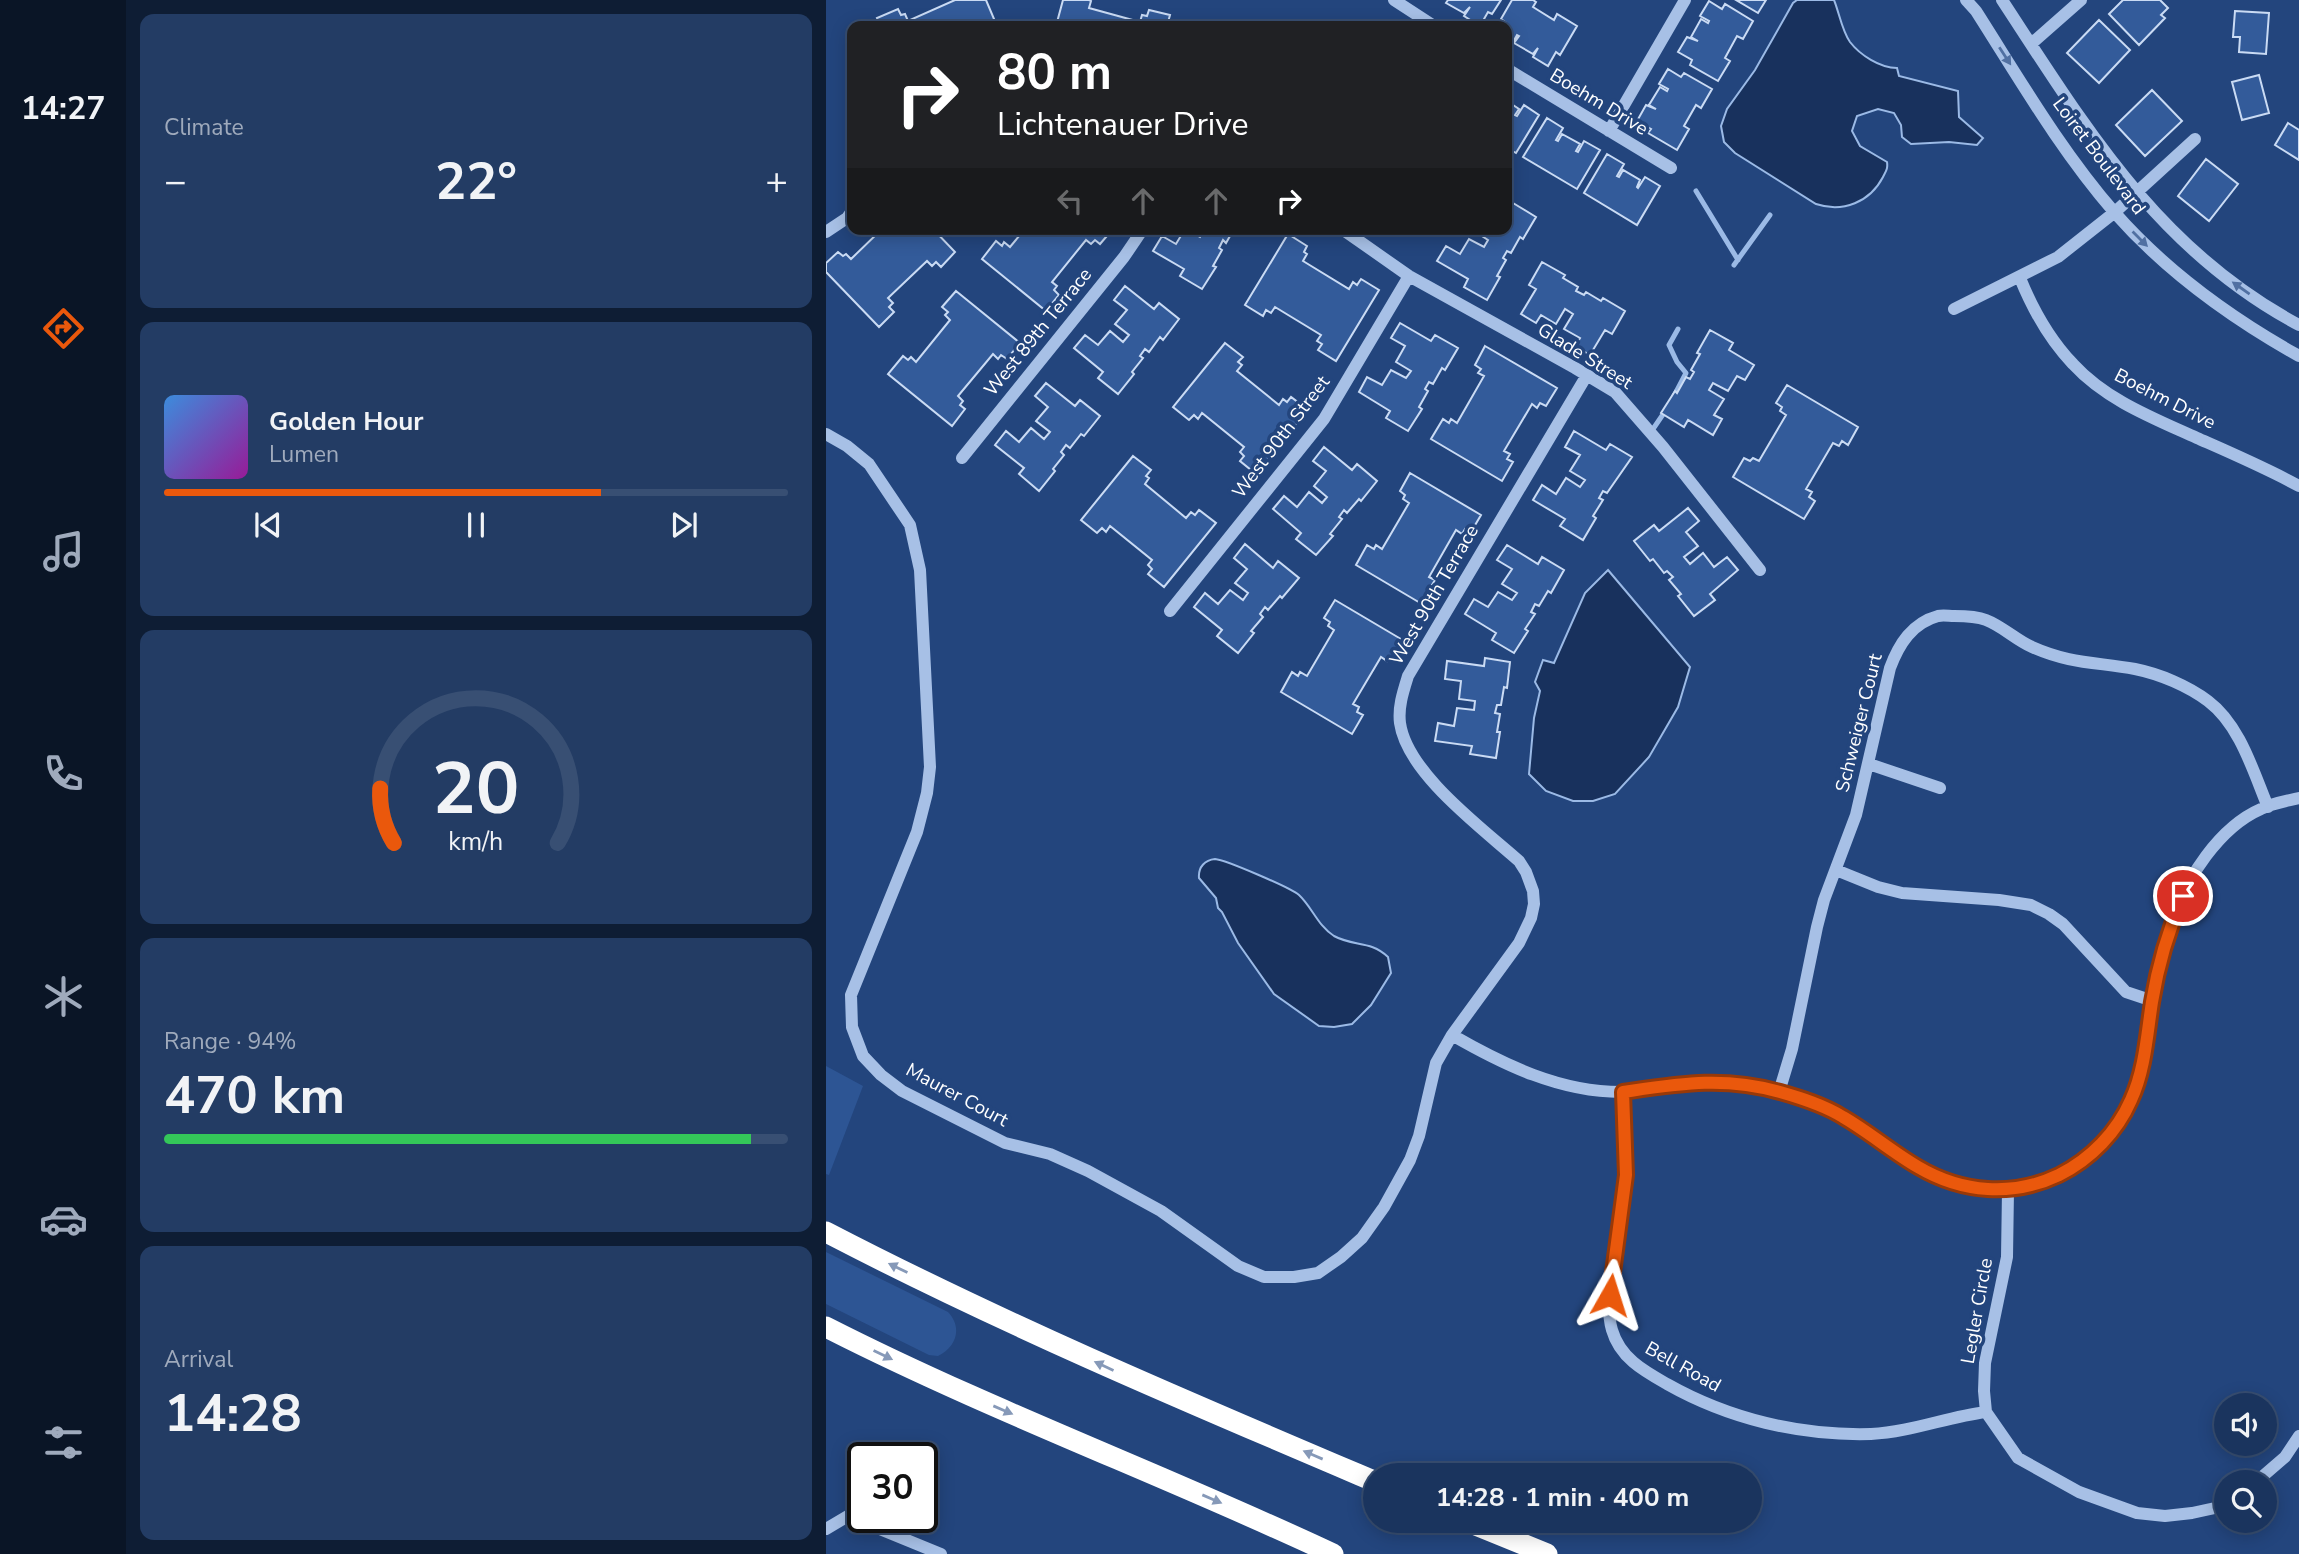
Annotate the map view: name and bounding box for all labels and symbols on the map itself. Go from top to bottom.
one-way arrow [1998,47,2012,65]
street label: Boehm Drive [1545,62,1653,142]
street label: Loiret Boulevard [2046,92,2152,220]
one-way arrow [2131,230,2148,247]
street label: West 89th Terrace [978,262,1098,402]
one-way arrow [2232,281,2250,295]
street label: Glade Street [1533,317,1638,396]
street label: Boehm Drive [2110,362,2220,436]
street label: West 90th Street [1226,370,1336,504]
street label: West 90th Terrace [1383,520,1485,670]
street label: Schweiger Court [1829,651,1889,795]
pin [2153,866,2213,926]
street label: Maurer Court [901,1057,1013,1133]
street label: Legler Circle [1955,1256,1999,1366]
position arrow [1573,1258,1647,1332]
one-way arrow [888,1263,908,1274]
street label: Bell Road [1640,1335,1726,1399]
one-way arrow [873,1350,893,1361]
one-way arrow [1094,1360,1114,1372]
one-way arrow [993,1404,1013,1416]
speed limit sign: 30 [847,1442,938,1533]
one-way arrow [1302,1450,1323,1461]
one-way arrow [1202,1494,1223,1505]

